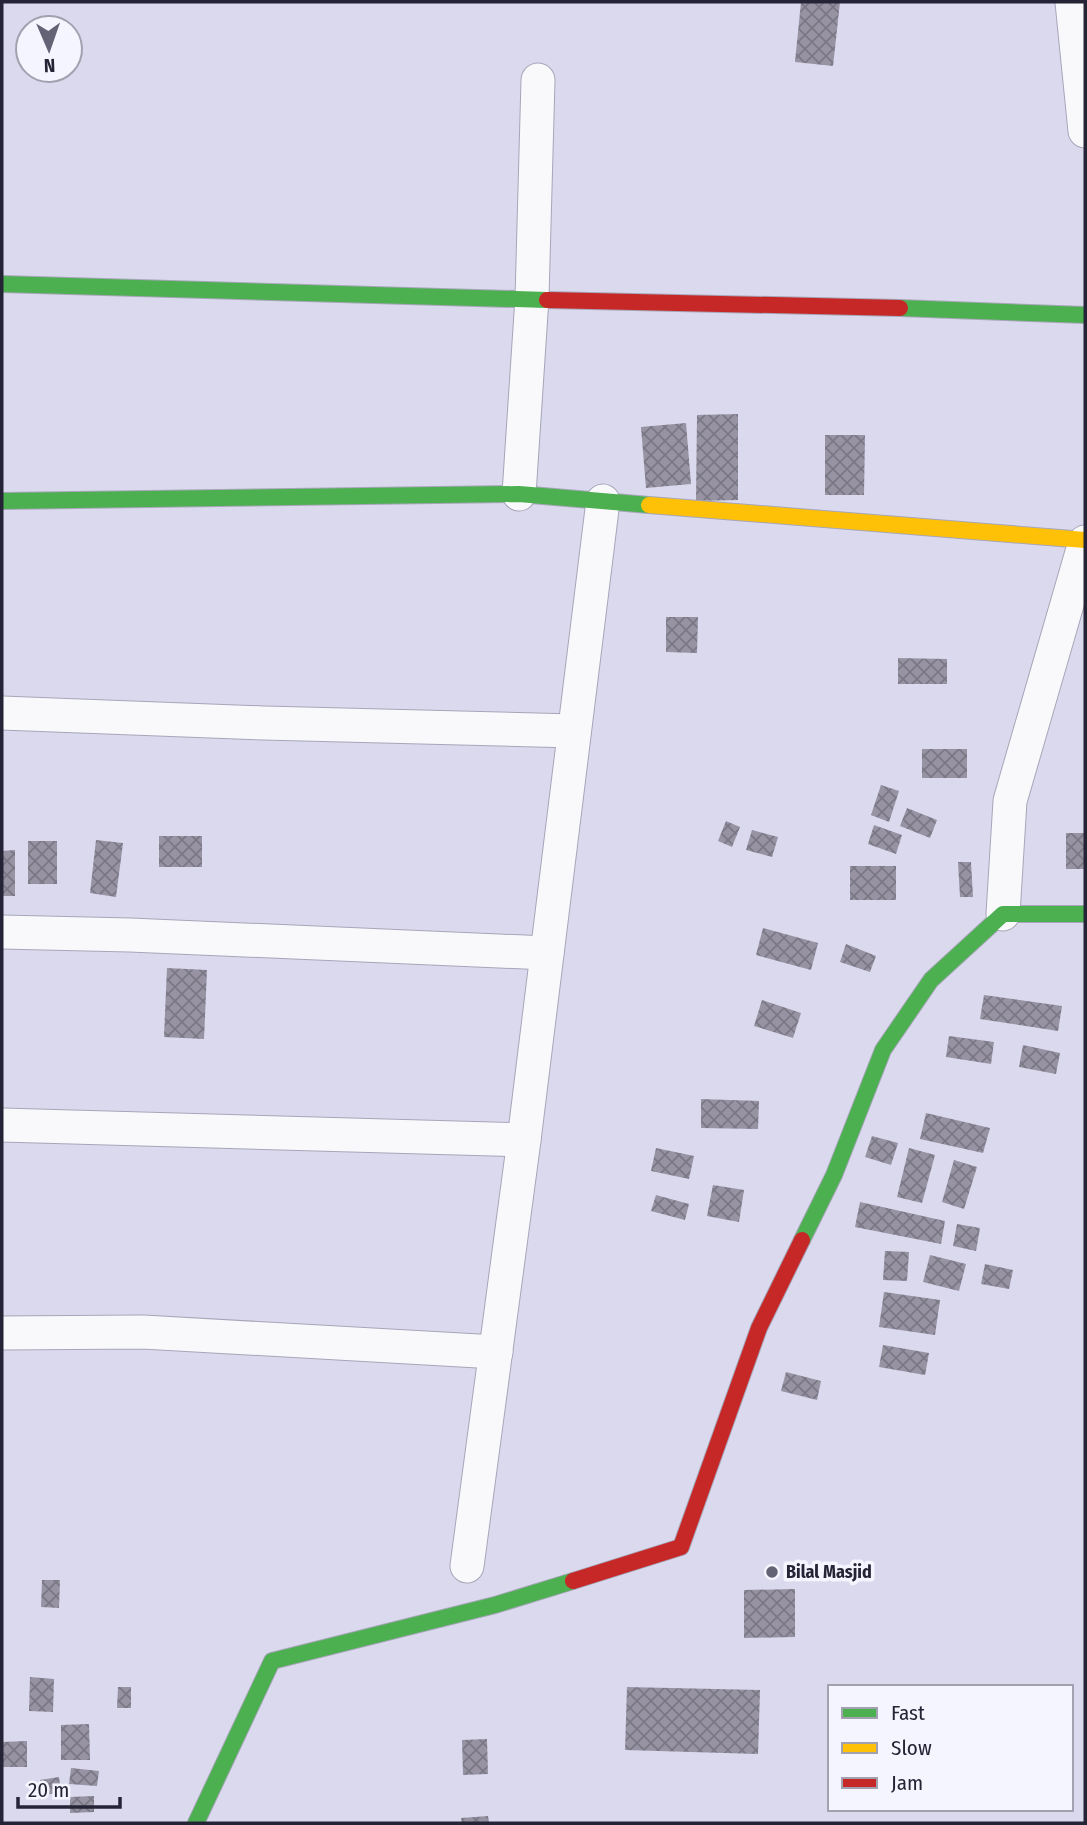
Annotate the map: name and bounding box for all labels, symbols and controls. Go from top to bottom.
north arrow [14,14,84,84]
text: N [43,54,56,77]
place label: Bilal Masjid [786,1561,872,1583]
marker: Bilal Masjid [764,1564,780,1580]
legend [828,1685,1073,1811]
text: Fast [891,1700,925,1726]
text: Slow [891,1735,932,1761]
scale bar [18,1766,119,1810]
text: Jam [891,1770,923,1796]
text: 20 m [28,1777,69,1803]

